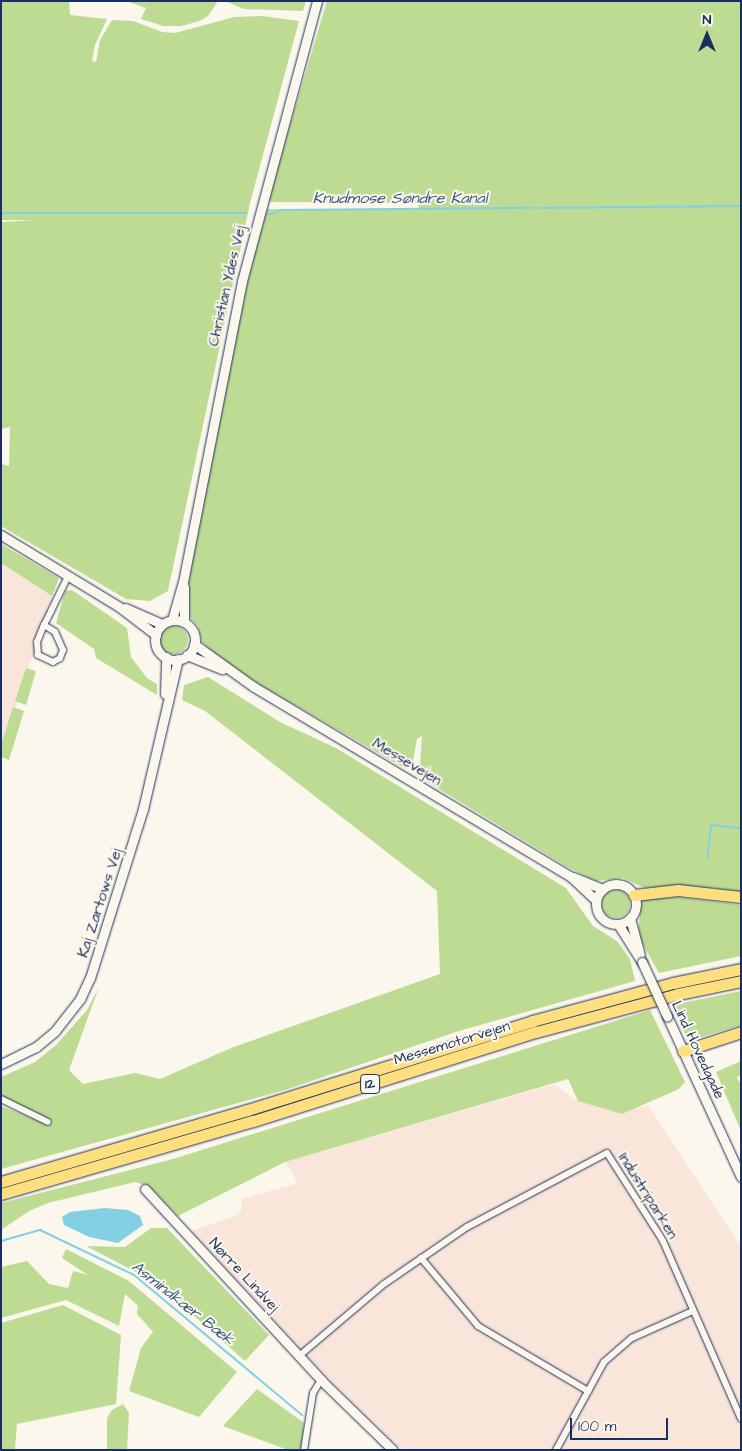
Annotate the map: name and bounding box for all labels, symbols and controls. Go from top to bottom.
north arrow [682,10,732,60]
text: N [703,10,711,30]
water label: Knudmose Søndre Kanal [313,188,487,208]
street label: Christian Ydes Vej [204,224,250,348]
street label: Messevejen [369,734,445,790]
street label: Kaj Zartows Vej [74,846,126,960]
street label: Lind Hovedgade [667,998,729,1102]
street label: Messemotorvejen [392,1017,512,1069]
road number: 12 [360,1072,380,1096]
street label: Industriparken [614,1150,682,1242]
street label: Nørre Lindvej [205,1234,283,1316]
water label: Asmindkær Bæk [128,1257,238,1349]
scale bar [572,1408,670,1440]
text: 100 m [578,1416,617,1437]

